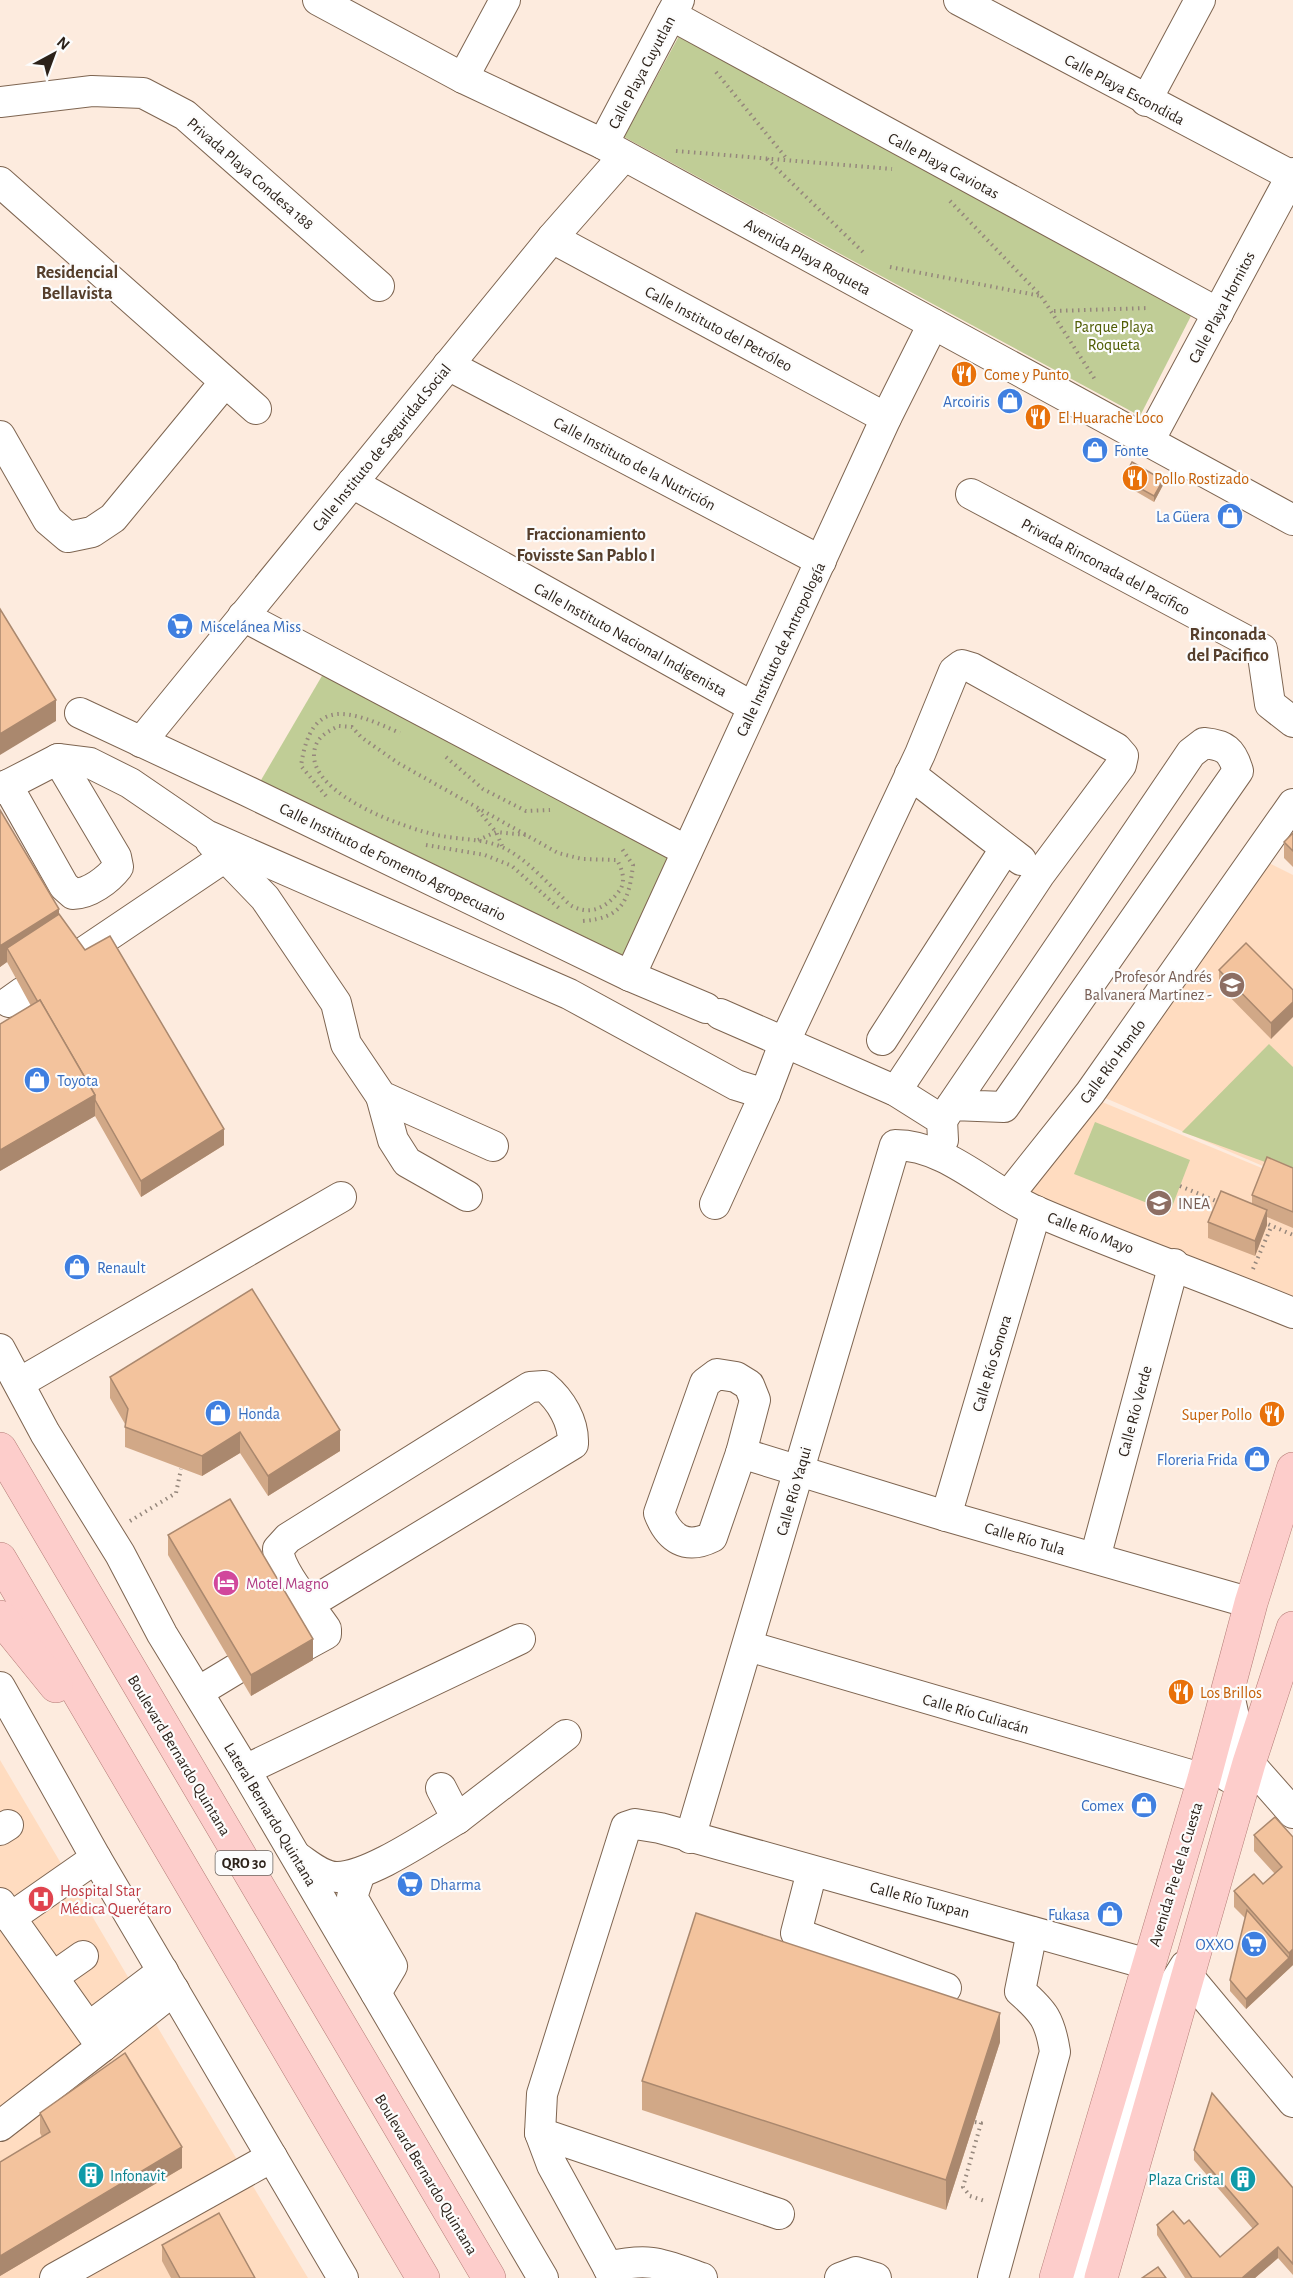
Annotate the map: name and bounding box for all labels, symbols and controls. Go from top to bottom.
street label: Calle Playa Cuyutlan [605,13,679,132]
north arrow [24,24,84,84]
text: N [54,34,73,53]
street label: Calle Playa Escondida [1061,52,1187,129]
street label: Privada Playa Condesa 188 [183,115,317,234]
street label: Calle Playa Gaviotas [885,130,1002,203]
street label: Avenida Playa Roqueta [741,216,873,299]
street label: Calle Playa Hornitos [1186,249,1259,366]
district label: Residencial Bellavista [36,264,118,303]
street label: Calle Instituto del Petróleo [642,283,795,375]
park label: Parque Playa Roqueta [1074,319,1154,353]
restaurant icon: Come y Punto [949,359,979,389]
street label: Calle Instituto de Seguridad Social [309,361,454,534]
place label: Come y Punto [984,367,1069,384]
shop icon: Arcoiris [995,386,1025,416]
place label: Arcoiris [943,394,990,410]
restaurant icon: El Huarache Loco [1023,402,1053,432]
place label: El Huarache Loco [1058,410,1164,426]
street label: Calle Instituto de la Nutrición [551,414,718,513]
shop icon: Fonte [1080,435,1110,465]
place label: Fonte [1114,443,1149,459]
restaurant icon: Pollo Rostizado [1120,463,1150,493]
place label: Pollo Rostizado [1154,471,1249,487]
shop icon: La Güera [1215,501,1245,531]
place label: La Güera [1156,509,1210,525]
street label: Privada Rinconada del Pacífico [1019,516,1193,618]
district label: Fraccionamiento Fovisste San Pablo I [517,526,655,565]
street label: Calle Instituto de Antropología [733,560,828,739]
street label: Calle Instituto Nacional Indigenista [531,580,730,700]
supermarket icon: Miscelánea Miss [165,611,195,641]
place label: Miscelánea Miss [200,619,301,635]
district label: Rinconada del Pacifico [1187,626,1269,665]
street label: Calle Instituto de Fomento Agropecuario [277,800,508,924]
place label: Profesor Andrés Balvanera Martinez - [1084,969,1212,1003]
school or university icon: Profesor Andrés Balvanera Martinez - [1217,970,1247,1000]
street label: Calle Río Hondo [1077,1016,1149,1107]
shop icon: Toyota [22,1065,52,1095]
place label: Toyota [57,1073,98,1090]
school or university icon: INEA [1144,1188,1174,1218]
place label: INEA [1178,1196,1210,1212]
street label: Calle Río Mayo [1045,1209,1136,1258]
shop icon: Renault [62,1252,92,1282]
place label: Renault [97,1260,146,1276]
street label: Calle Río Sonora [970,1313,1014,1414]
street label: Calle Río Verde [1115,1364,1155,1458]
shop icon: Honda [203,1398,233,1428]
restaurant icon: Super Pollo [1257,1399,1287,1429]
place label: Honda [238,1406,280,1422]
place label: Super Pollo [1182,1407,1252,1423]
shop icon: Floreria Frida [1242,1444,1272,1474]
street label: Calle Río Yaqui [774,1445,814,1538]
place label: Floreria Frida [1157,1452,1238,1468]
street label: Calle Río Tula [983,1520,1067,1558]
hotel icon: Motel Magno [211,1568,241,1598]
place label: Motel Magno [246,1576,329,1592]
street label: Boulevard Bernardo Quintana [124,1672,234,1839]
restaurant icon: Los Brillos [1166,1677,1196,1707]
place label: Los Brillos [1200,1685,1262,1701]
street label: Calle Río Culiacán [921,1691,1031,1737]
street label: Lateral Bernardo Quintana [220,1740,319,1890]
shop icon: Comex [1129,1790,1159,1820]
place label: Comex [1081,1798,1124,1814]
street label: Avenida Pie de la Cuesta [1146,1800,1206,1948]
road number: QRO 30 [216,1851,272,1875]
supermarket icon: Dharma [395,1869,425,1899]
place label: Dharma [430,1877,481,1893]
street label: Calle Río Tuxpan [868,1879,971,1921]
place label: Hospital Star Médica Querétaro [60,1883,172,1918]
hospital icon: Hospital Star Médica Querétaro [26,1884,56,1914]
shop icon: Fukasa [1095,1899,1125,1929]
place label: Fukasa [1048,1907,1090,1923]
supermarket icon: OXXO [1239,1929,1269,1959]
place label: OXXO [1195,1937,1234,1953]
street label: Boulevard Bernardo Quintana [371,2091,481,2258]
building icon: Infonavit [76,2160,106,2190]
building icon: Plaza Cristal [1228,2164,1258,2194]
place label: Infonavit [110,2168,166,2184]
place label: Plaza Cristal [1148,2172,1224,2188]

